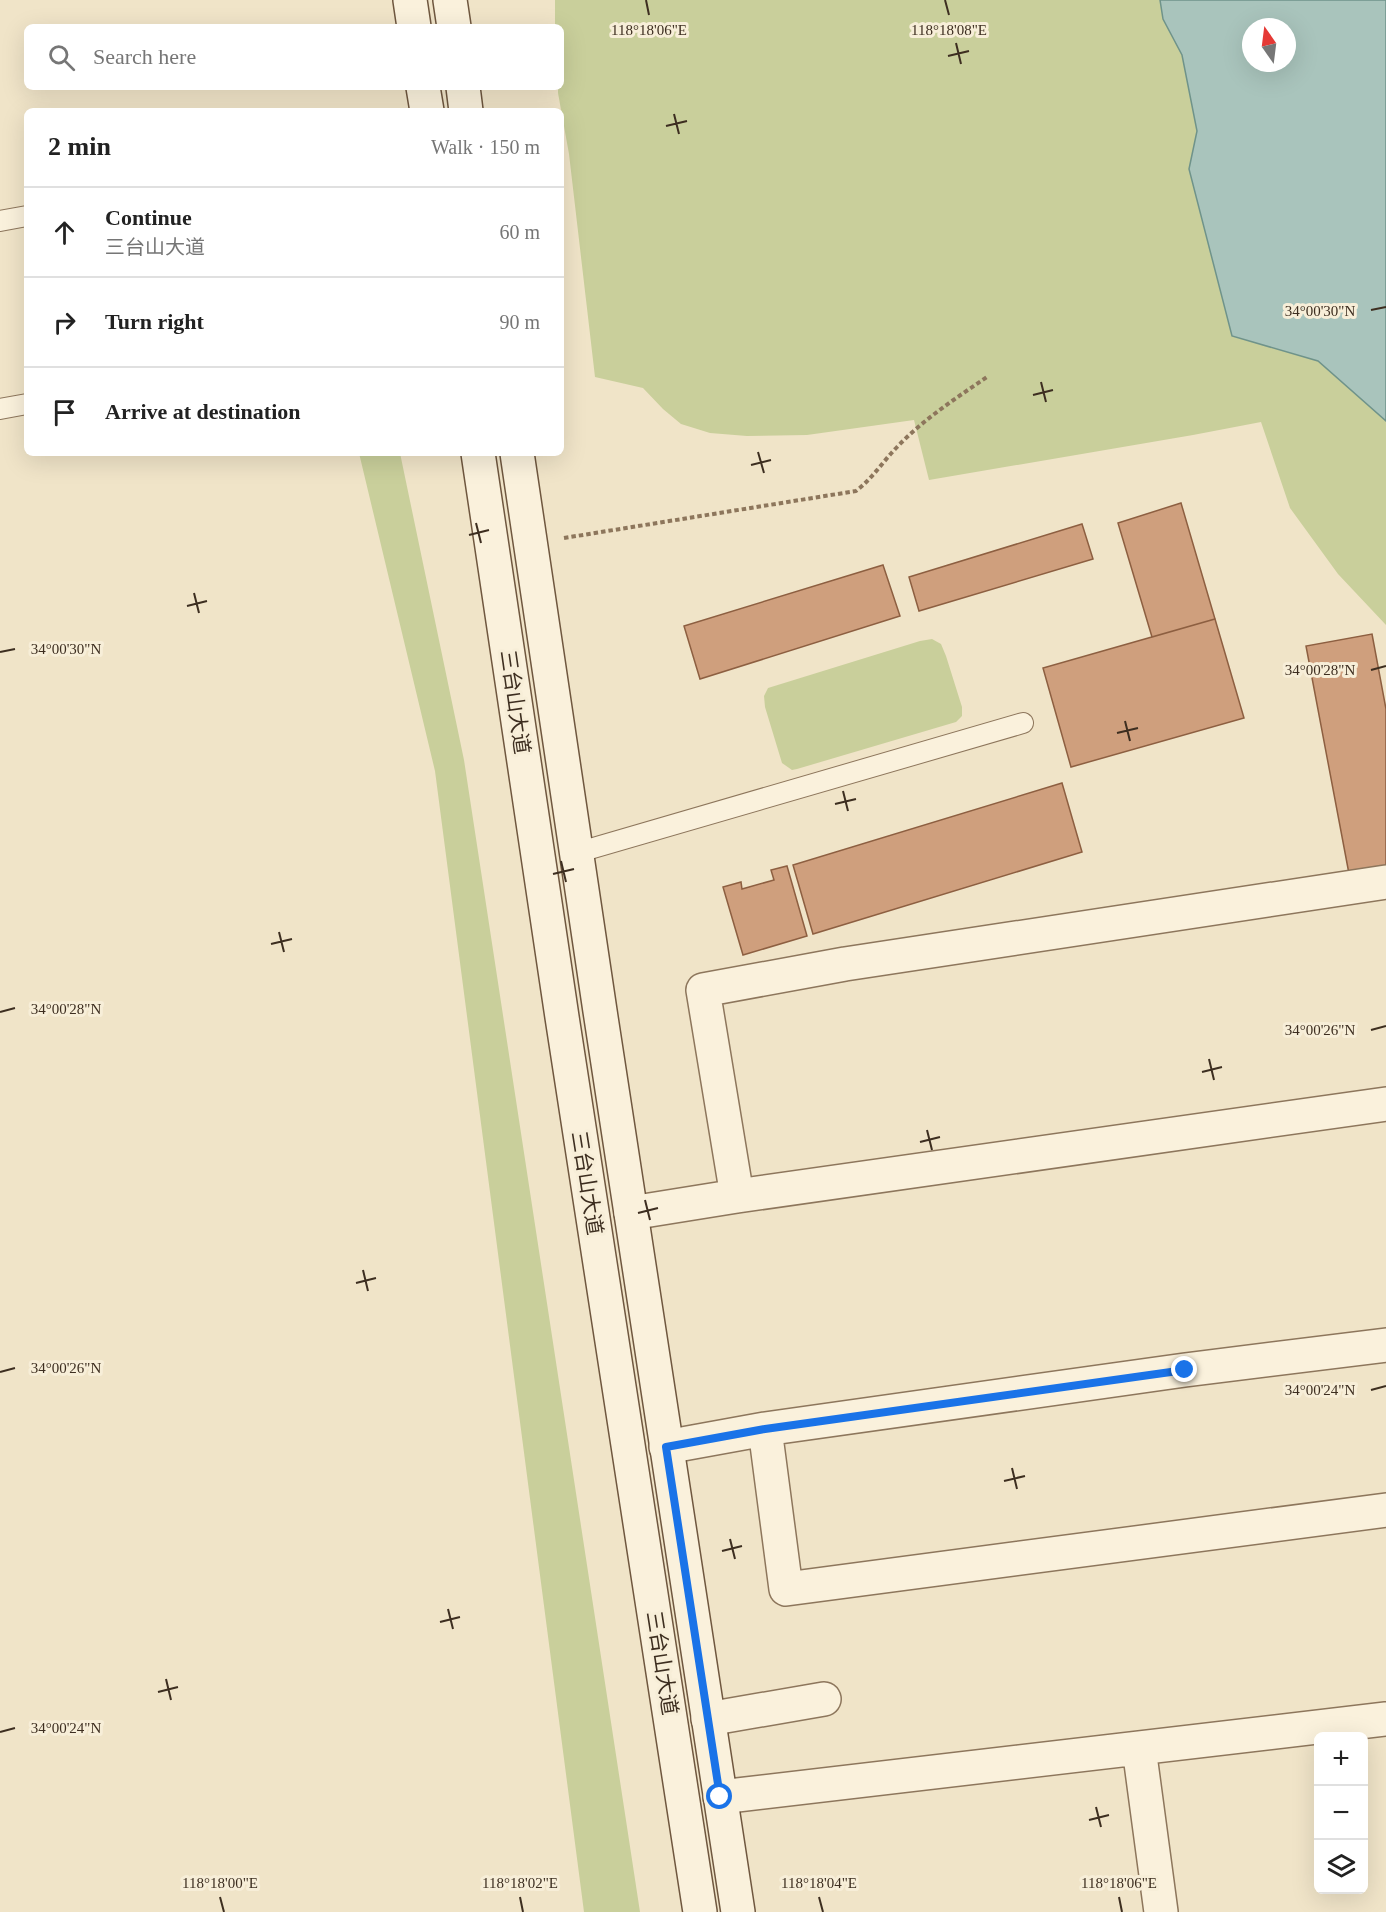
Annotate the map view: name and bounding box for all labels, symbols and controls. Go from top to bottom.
north arrow [1242,18,1296,72]
text: 118°18'06"E [611,22,687,38]
text: 118°18'08"E [911,22,987,38]
search box [24,24,564,90]
icon: search [45,41,78,74]
text: Search here [93,44,196,69]
text: 2 min [48,132,111,161]
text: Walk · 150 m [431,136,540,158]
text: Continue [105,205,192,230]
icon: ahead [48,216,81,249]
text: 60 m [499,221,540,243]
text: 三台山大道 [105,236,205,258]
text: 34°00'30"N [1285,303,1355,319]
icon: right [48,306,81,339]
text: Turn right [105,309,204,334]
text: 90 m [499,311,540,333]
icon: arrive [48,396,81,429]
text: Arrive at destination [105,399,301,424]
text: 34°00'30"N [31,641,101,657]
street label: 三台山大道 [496,648,534,756]
text: 34°00'28"N [1285,662,1355,678]
text: 34°00'28"N [31,1001,101,1017]
text: 34°00'26"N [1285,1022,1355,1038]
street label: 三台山大道 [567,1129,607,1237]
route end [1171,1356,1197,1382]
text: 34°00'26"N [31,1360,101,1376]
text: 34°00'24"N [1285,1382,1355,1398]
street label: 三台山大道 [642,1609,682,1717]
text: 34°00'24"N [31,1720,101,1736]
map controls [1314,1732,1368,1894]
button: + [1314,1732,1368,1786]
route start [706,1783,732,1809]
button: − [1314,1786,1368,1840]
button: layers [1314,1840,1368,1894]
text: 118°18'00"E [182,1875,258,1891]
text: 118°18'02"E [482,1875,558,1891]
text: 118°18'04"E [781,1875,857,1891]
text: 118°18'06"E [1081,1875,1157,1891]

